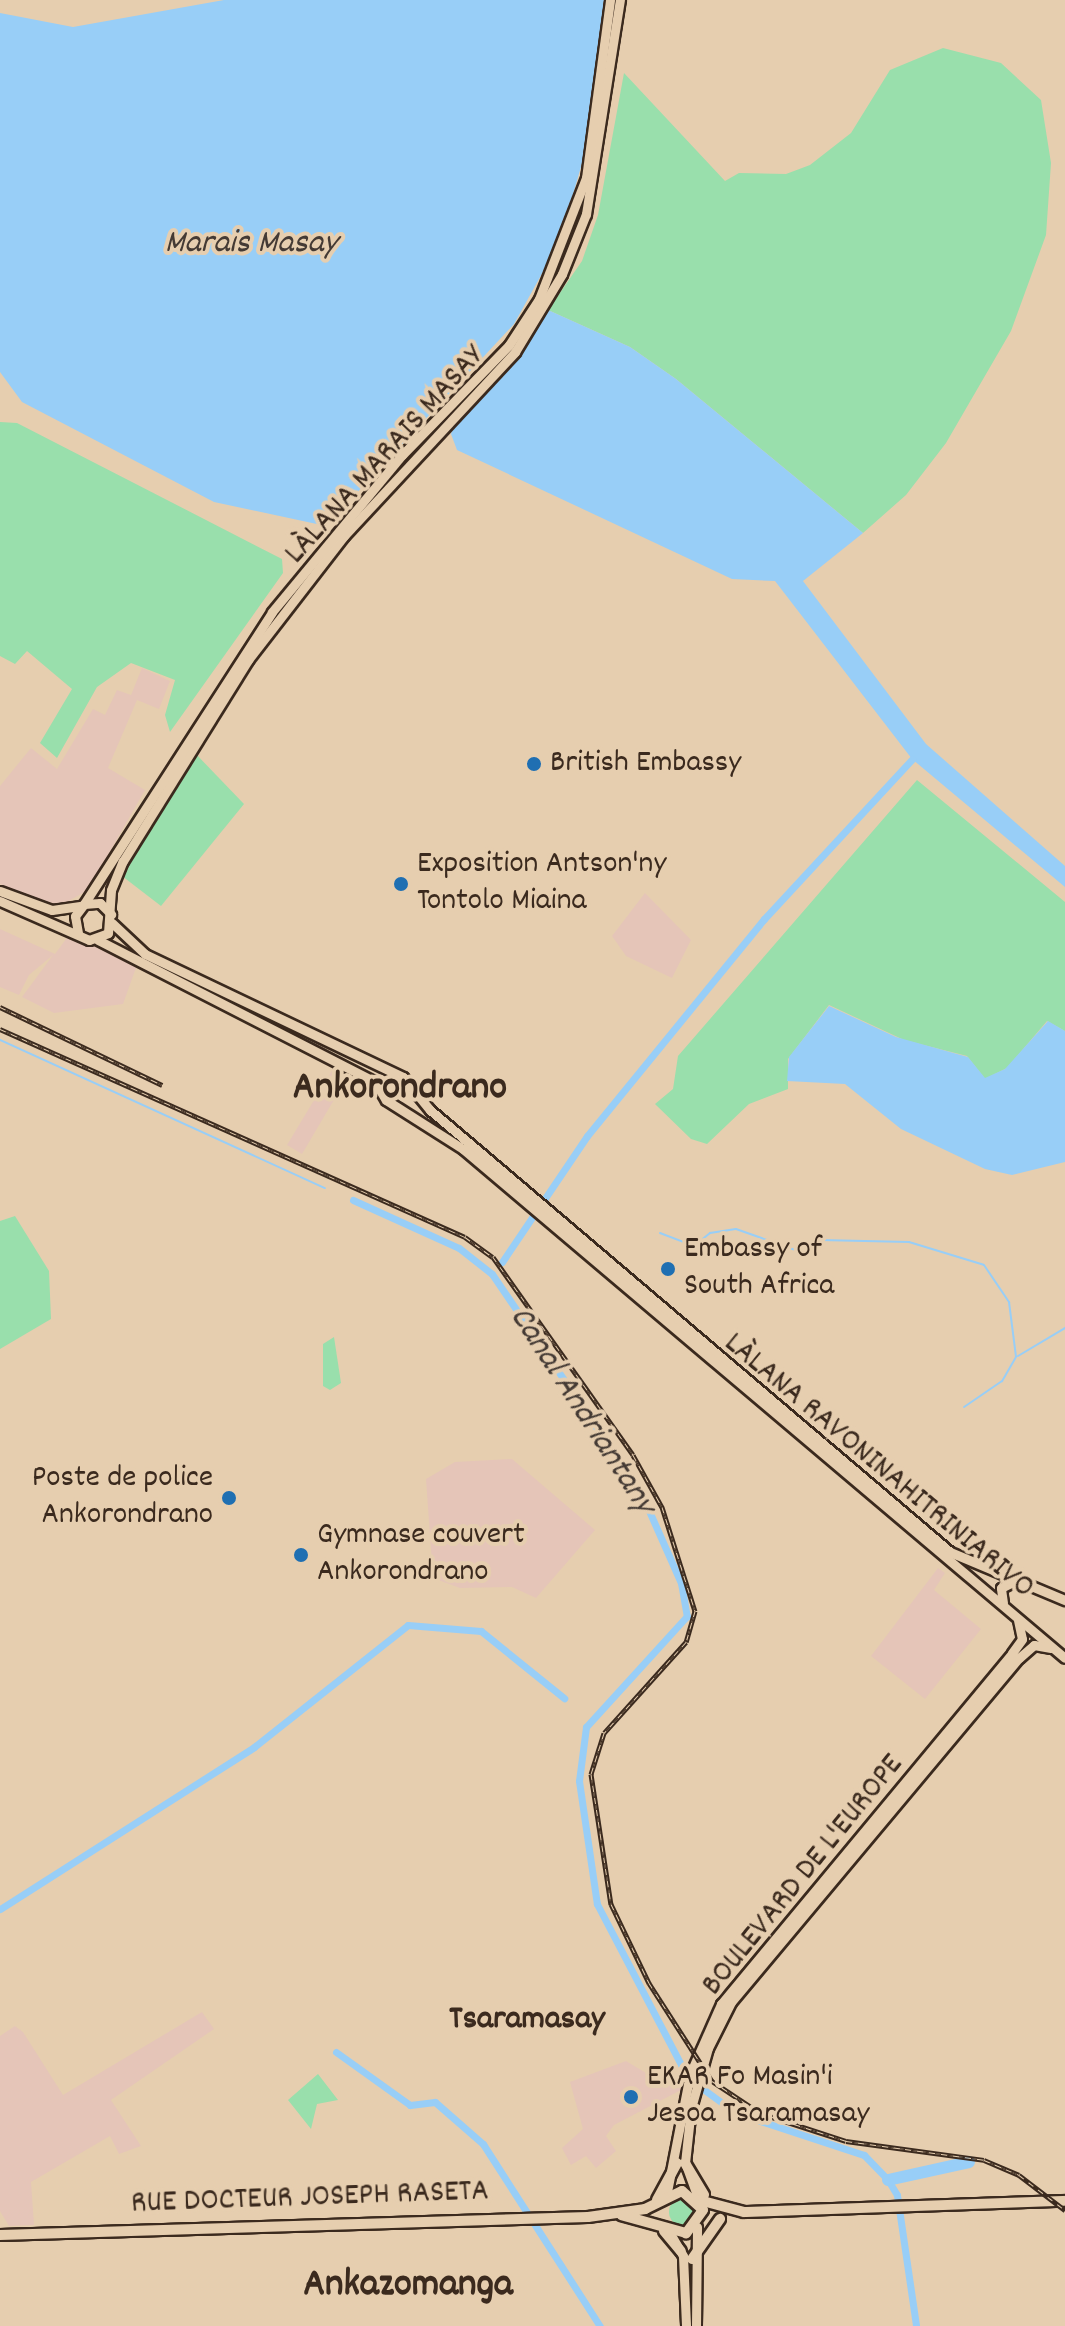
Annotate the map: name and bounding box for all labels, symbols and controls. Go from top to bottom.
water label: Marais Masay [165,225,337,265]
street label: LÀLANA MARAIS MASAY [278,339,494,573]
place label: British Embassy [550,745,741,783]
marker: British Embassy [525,755,543,773]
place label: Exposition Antson'ny Tontolo Miaina [417,847,666,922]
marker: Exposition Antson'ny Tontolo Miaina [392,875,410,893]
district label: Ankorondrano [293,1066,507,1114]
place label: Embassy of South Africa [684,1232,834,1307]
marker: Embassy of South Africa [659,1260,677,1278]
water label: Canal Andriantany [499,1300,663,1522]
street label: LÀLANA RAVONINAHITRINIARIVO [715,1326,1041,1608]
place label: Poste de police Ankorondrano [32,1461,213,1536]
marker: Poste de police Ankorondrano [220,1489,238,1507]
place label: Gymnase couvert Ankorondrano [317,1518,525,1593]
marker: Gymnase couvert Ankorondrano [292,1546,310,1564]
street label: BOULEVARD DE L'EUROPE [695,1748,913,2004]
district label: Tsaramasay [449,2001,605,2041]
place label: EKAR Fo Masin'i Jesoa Tsaramasay [647,2060,869,2135]
marker: EKAR Fo Masin'i Jesoa Tsaramasay [622,2088,640,2106]
street label: RUE DOCTEUR JOSEPH RASETA [130,2174,490,2224]
district label: Ankazomanga [303,2263,513,2311]

